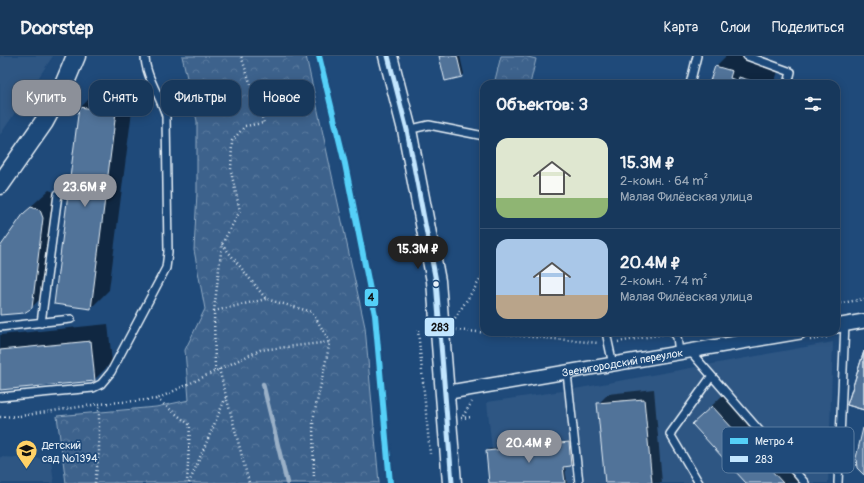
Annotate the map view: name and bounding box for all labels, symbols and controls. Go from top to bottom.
text: Doorstep [20,16,94,40]
text: Карта [664,19,698,36]
text: Слои [720,19,750,36]
text: Поделиться [772,19,844,36]
chip: Купить [12,80,81,116]
chip: Снять [89,80,153,116]
chip: Фильтры [161,80,241,116]
chip: Новое [249,80,314,116]
icon: filters [802,93,824,115]
text: Объектов: 3 [496,94,588,115]
text: 15.3M ₽ [620,152,675,173]
icon: home [528,154,576,202]
text: 2-комн. · 64 m² [620,173,708,189]
pin: 23.6M ₽ [48,174,122,208]
text: 23.6M ₽ [63,179,107,195]
text: Малая Филёвская улица [620,189,753,205]
pin: 15.3M ₽ [381,236,455,270]
text: 15.3M ₽ [397,241,439,257]
text: 20.4M ₽ [620,252,681,273]
icon: home [528,255,576,303]
text: 2-комн. · 74 m² [620,273,707,289]
unlabelled marker [431,279,441,289]
line badge: 4 [364,288,379,307]
text: Малая Филёвская улица [620,289,753,305]
text: 4 [367,291,375,304]
line badge: 283 [424,317,455,337]
text: 283 [431,321,449,334]
street label: Звенигородский переулок [561,346,684,379]
legend [722,427,854,473]
pin: 20.4M ₽ [492,430,566,464]
text: 20.4M ₽ [506,435,552,451]
text: Метро 4 [755,435,794,448]
school or university icon: Детский сад №1394 [13,438,39,471]
place label: Детский сад №1394 [41,439,98,465]
text: 283 [755,453,773,466]

